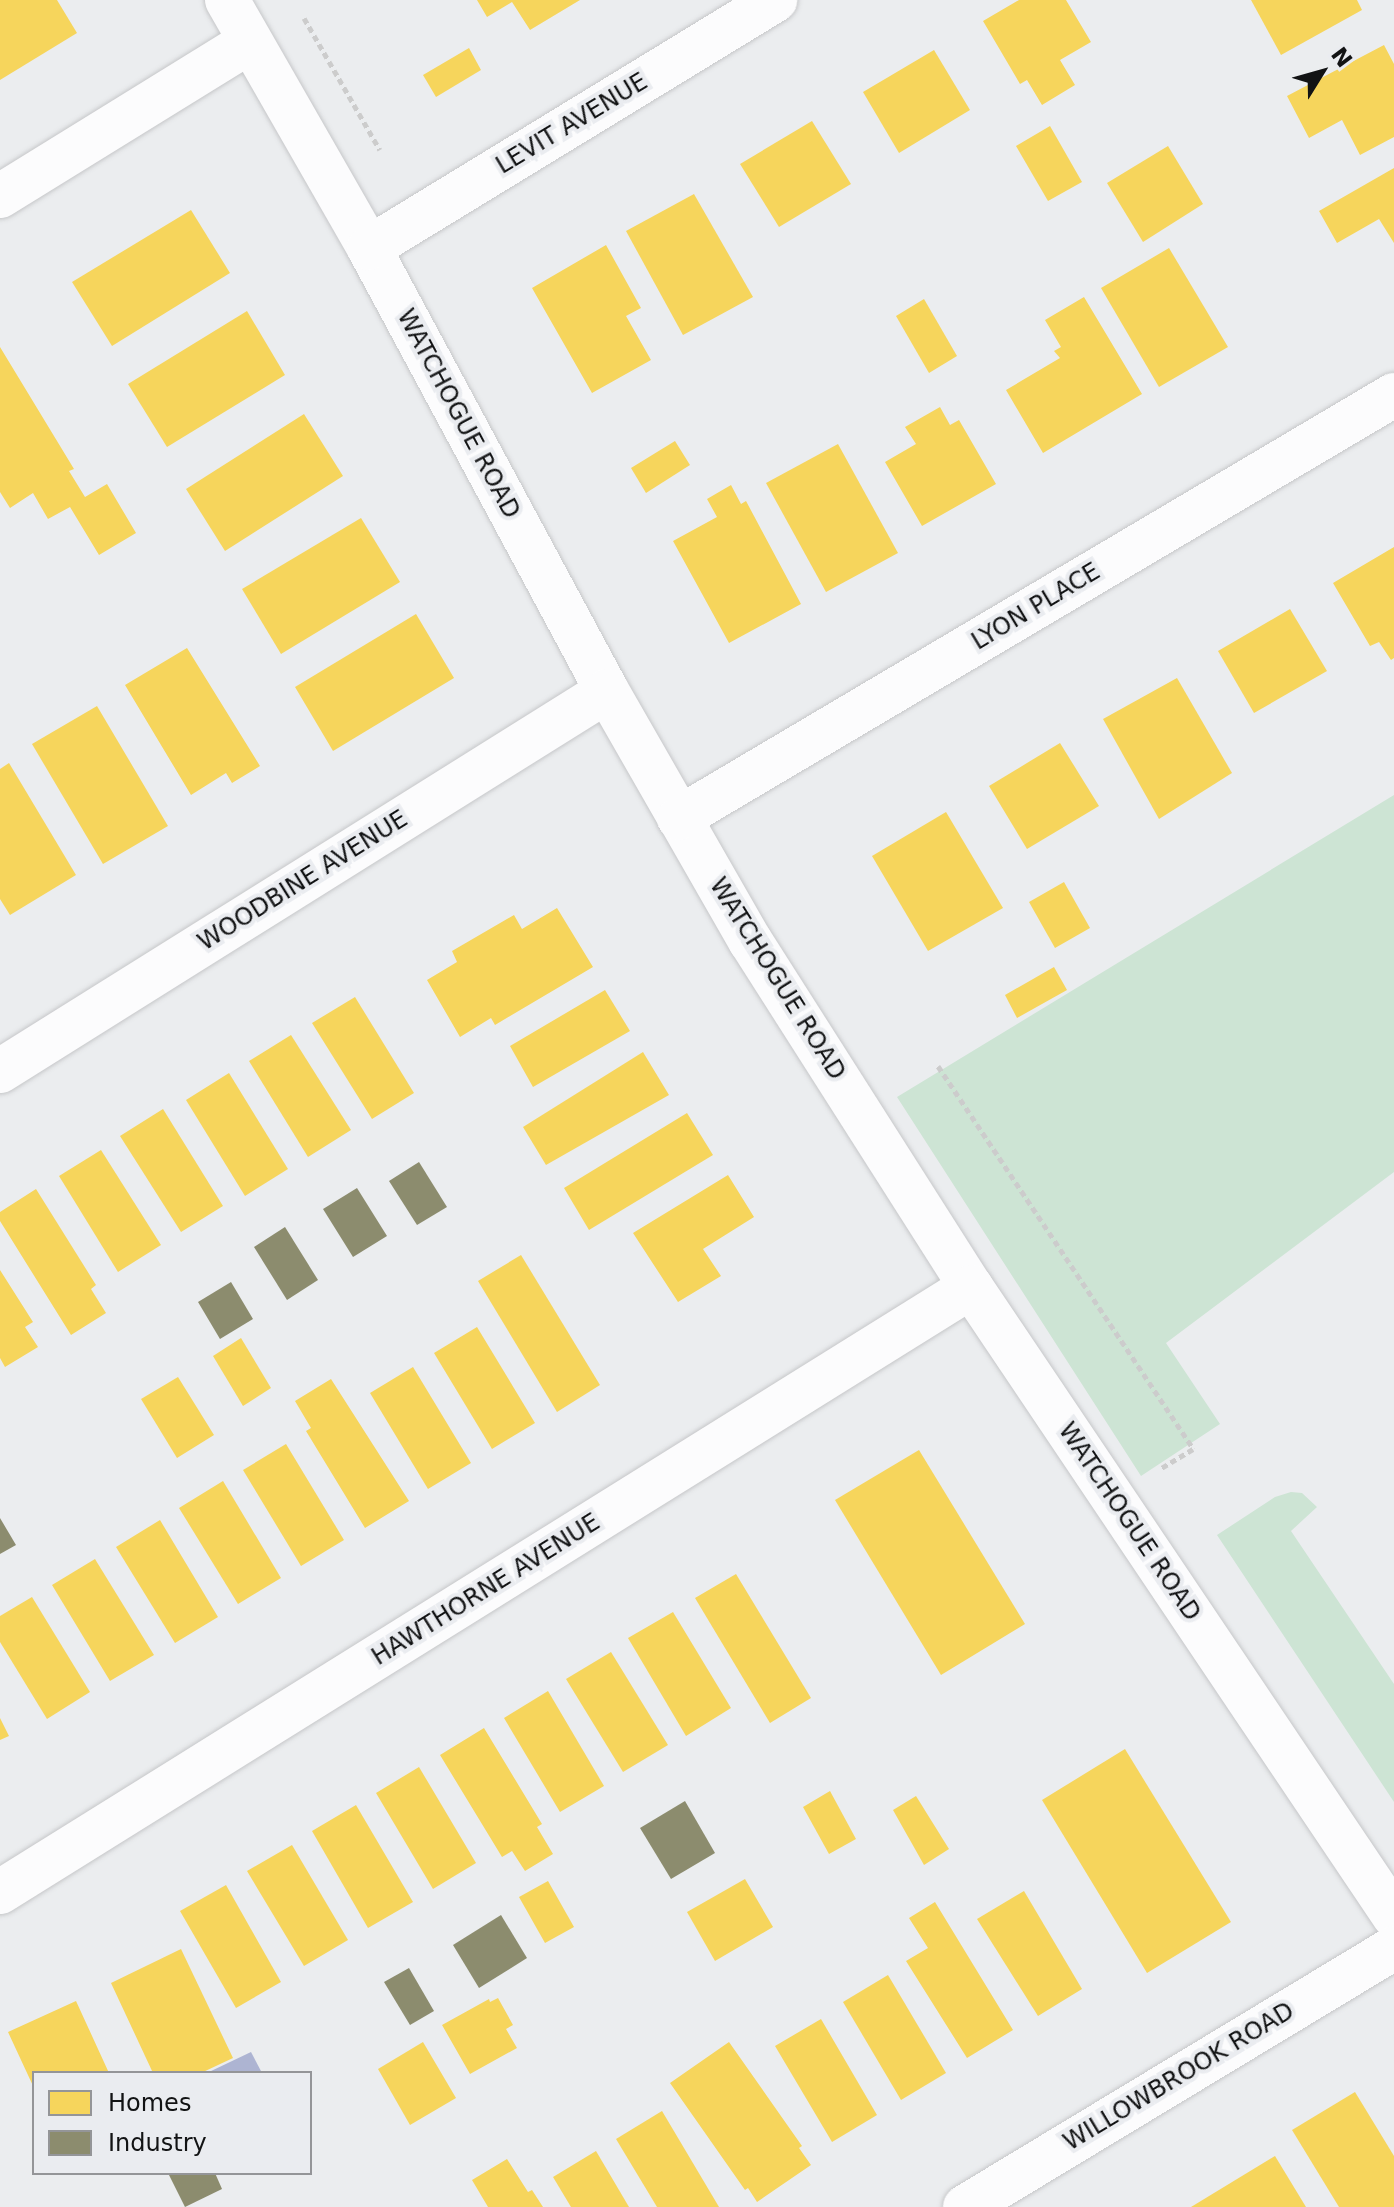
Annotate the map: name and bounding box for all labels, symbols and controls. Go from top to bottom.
north arrow [1282,32,1362,112]
text: N [1326,42,1357,72]
street label: LEVIT AVENUE [491,68,653,180]
street label: WATCHOGUE ROAD [391,304,525,524]
street label: LYON PLACE [967,557,1105,657]
street label: WOODBINE AVENUE [193,805,413,957]
street label: WATCHOGUE ROAD [703,873,851,1085]
street label: WATCHOGUE ROAD [1052,1417,1206,1627]
street label: HAWTHORNE AVENUE [367,1508,605,1672]
street label: WILLOWBROOK ROAD [1059,1997,1299,2157]
legend [32,2071,312,2175]
text: Homes [108,2089,191,2117]
text: Industry [108,2129,207,2157]

